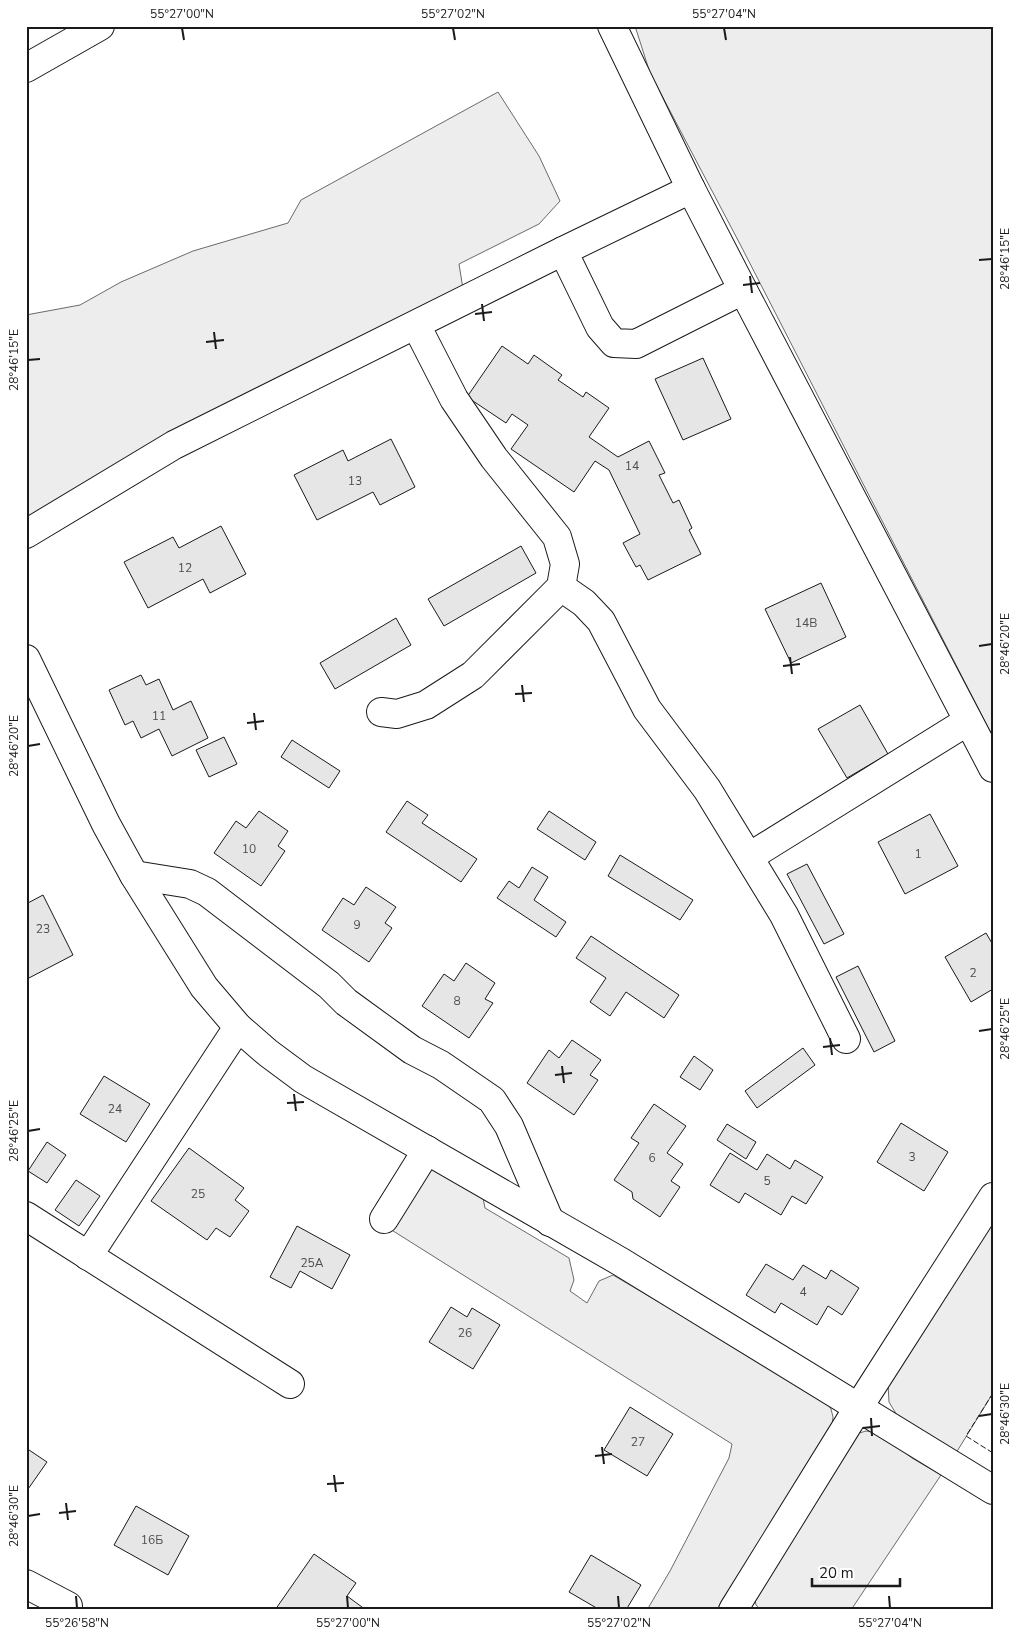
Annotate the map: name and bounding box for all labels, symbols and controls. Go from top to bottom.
text: 55°27'00"N [150,6,214,22]
text: 55°27'02"N [421,6,485,22]
text: 55°27'04"N [692,6,756,22]
text: 28°46'15"E [997,228,1013,290]
text: 28°46'15"E [6,329,22,391]
house number: 14 [625,458,639,474]
house number: 13 [348,473,362,489]
house number: 12 [178,560,192,576]
text: 28°46'20"E [997,613,1013,675]
house number: 14В [795,615,817,631]
house number: 11 [152,708,166,724]
text: 28°46'20"E [6,715,22,777]
house number: 10 [242,841,256,857]
house number: 1 [914,846,922,862]
house number: 9 [353,917,361,933]
house number: 23 [36,921,50,937]
house number: 2 [969,965,977,981]
house number: 8 [453,993,461,1009]
text: 28°46'25"E [997,998,1013,1060]
text: 28°46'25"E [6,1100,22,1162]
house number: 24 [108,1101,122,1117]
house number: 3 [908,1149,916,1165]
house number: 6 [648,1150,656,1166]
house number: 5 [763,1173,771,1189]
house number: 25 [191,1186,205,1202]
house number: 25А [300,1255,324,1271]
house number: 4 [799,1284,807,1300]
house number: 26 [458,1325,472,1341]
text: 28°46'30"E [997,1383,1013,1445]
house number: 27 [631,1434,645,1450]
text: 28°46'30"E [6,1485,22,1547]
house number: 16Б [141,1532,163,1548]
scale bar [812,1556,899,1588]
text: 20 m [819,1563,854,1583]
text: 55°26'58"N [45,1615,109,1631]
text: 55°27'00"N [316,1615,380,1631]
text: 55°27'02"N [587,1615,651,1631]
text: 55°27'04"N [858,1615,922,1631]

